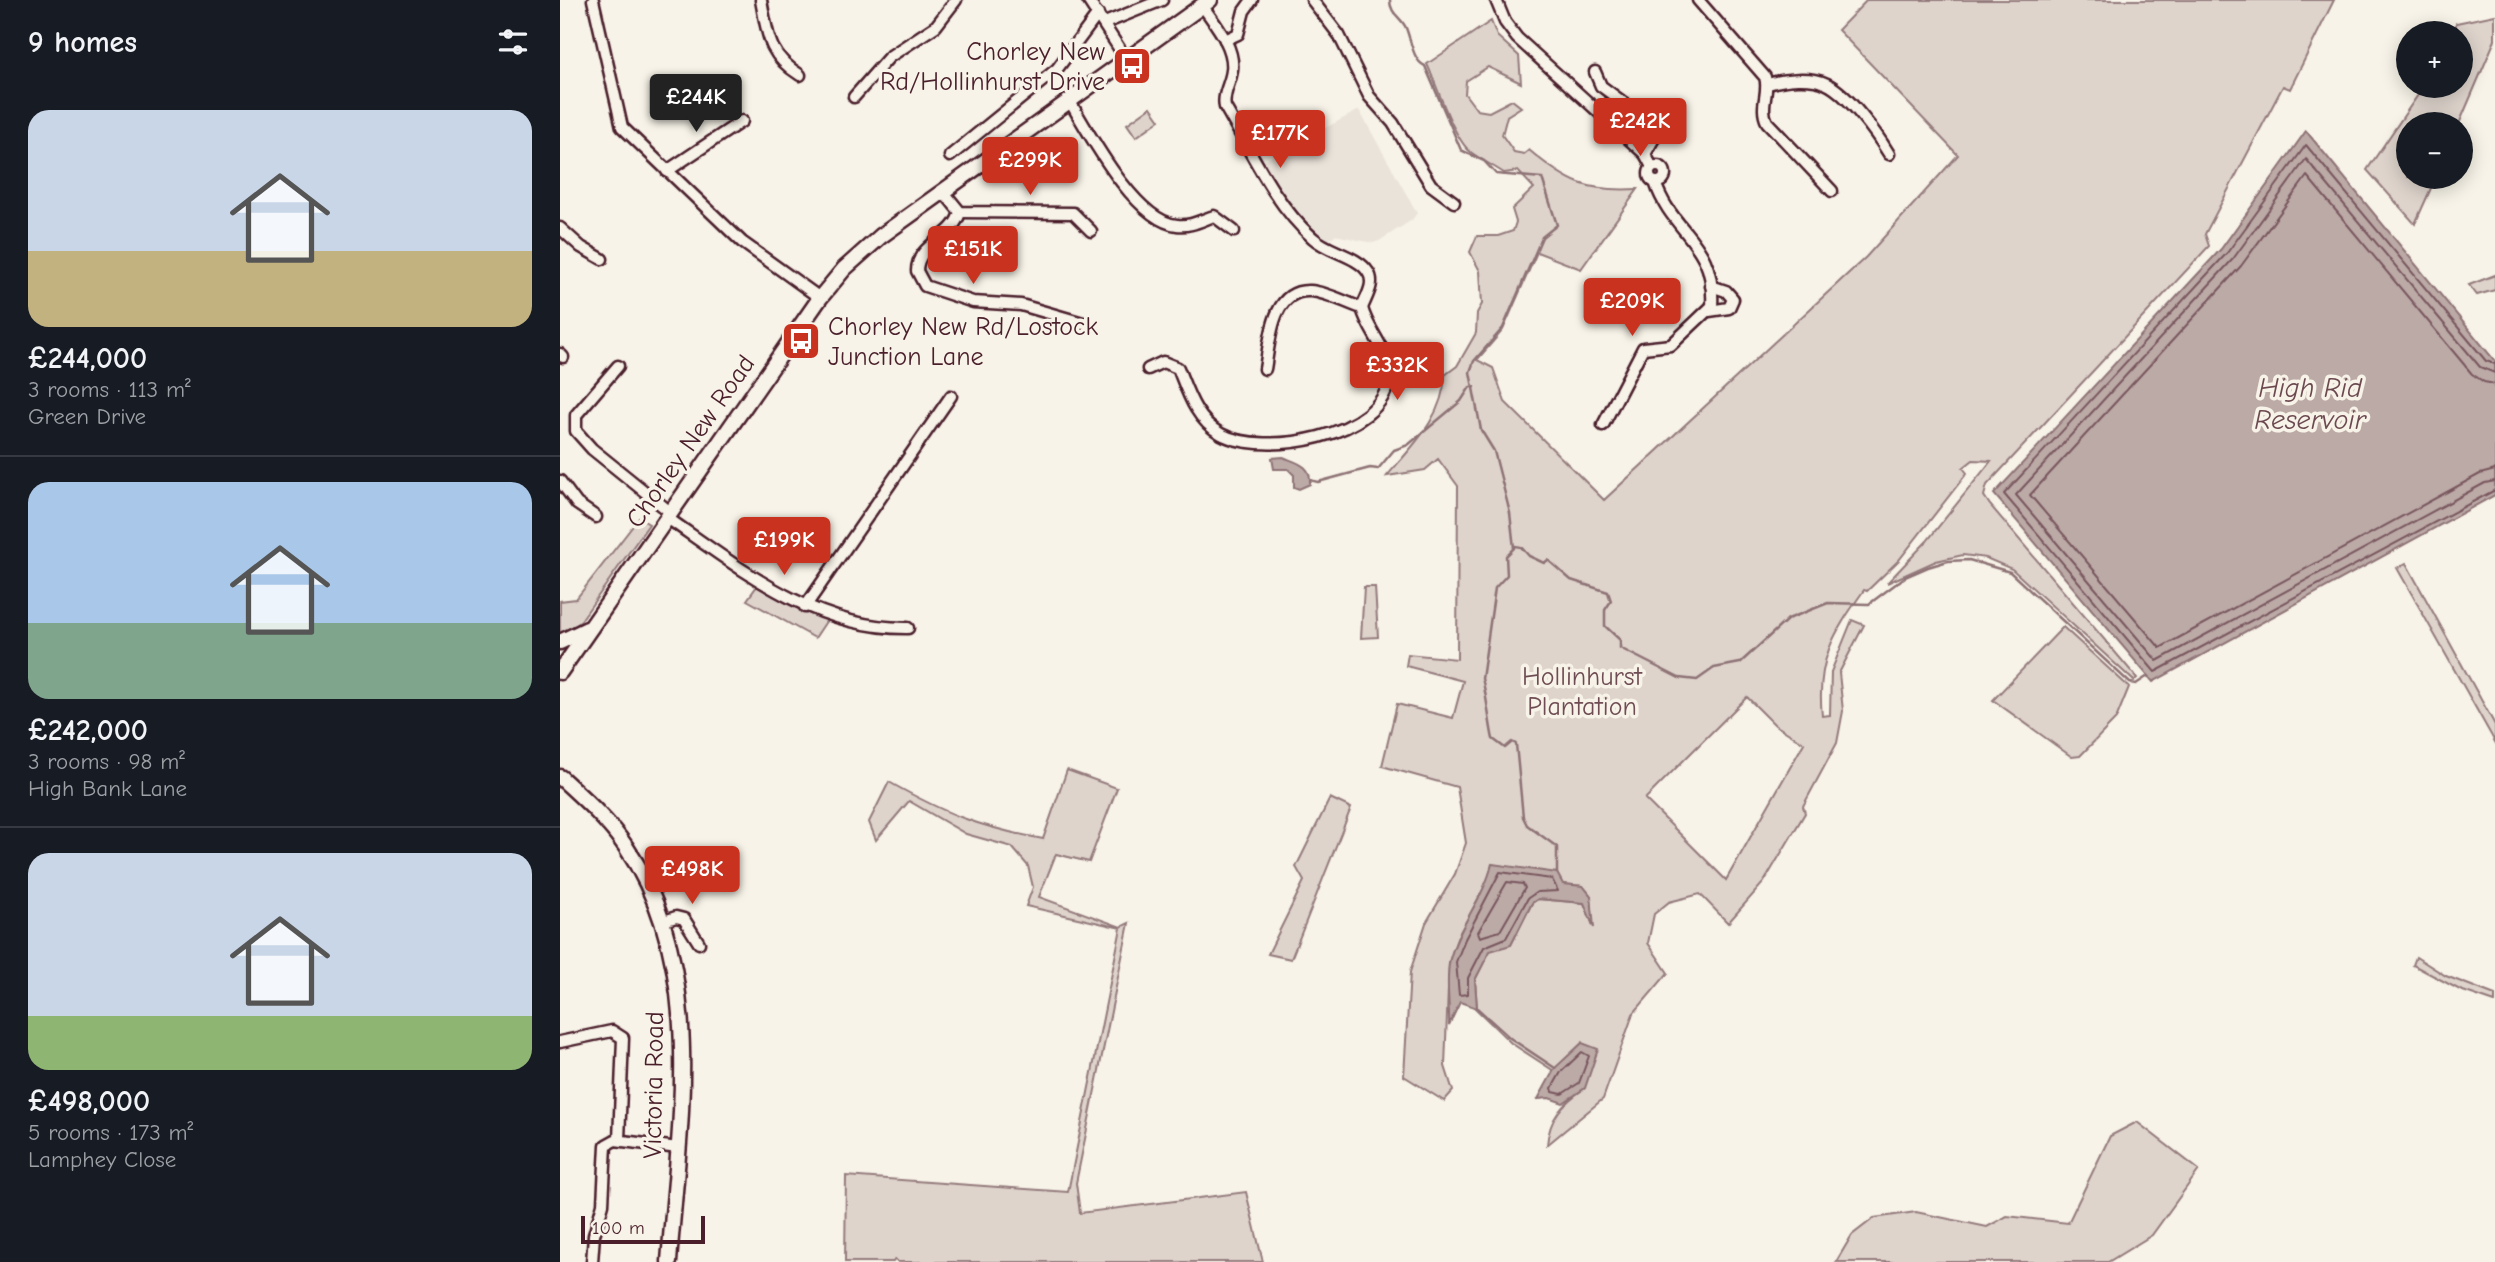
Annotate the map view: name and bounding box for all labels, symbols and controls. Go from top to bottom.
map controls [2396,21,2473,189]
button: + [2396,21,2473,98]
icon: filters [494,23,532,61]
text: 9 homes [28,25,137,60]
place label: Chorley New Rd/Hollinhurst Drive [880,37,1105,97]
bus stop icon: Chorley New Rd/Hollinhurst Drive [1111,45,1153,87]
pin: £244K [647,74,745,134]
text: £244K [666,83,726,110]
pin: £242K [1591,99,1689,158]
text: £242K [1609,107,1671,134]
pin: £177K [1231,110,1329,170]
button: − [2396,112,2473,189]
text: £177K [1251,119,1309,146]
pin: £299K [981,138,1079,197]
text: £299K [998,146,1062,173]
icon: home [217,155,343,281]
pin: £151K [924,226,1022,286]
text: £151K [944,235,1002,262]
pin: £209K [1583,278,1681,338]
text: £209K [1600,287,1664,314]
place label: Chorley New Rd/Lostock Junction Lane [828,312,1099,372]
bus stop icon: Chorley New Rd/Lostock Junction Lane [780,320,822,362]
text: £244,000 [28,341,147,376]
pin: £332K [1348,342,1446,402]
street label: Chorley New Road [620,350,761,534]
text: £332K [1366,351,1428,378]
water label: High Rid Reservoir [2254,372,2368,436]
text: 3 rooms · 113 m² [28,376,191,403]
text: Green Drive [28,403,146,430]
pin: £199K [735,518,833,577]
text: £199K [753,526,815,553]
icon: home [217,527,343,653]
park label: Hollinhurst Plantation [1522,662,1644,722]
text: £242,000 [28,713,148,748]
text: 3 rooms · 98 m² [28,748,185,775]
text: High Bank Lane [28,775,187,802]
pin: £498K [643,846,741,906]
text: £498K [661,855,723,882]
icon: home [217,898,343,1024]
street label: Victoria Road [638,1011,670,1159]
text: £498,000 [28,1084,150,1119]
text: 5 rooms · 173 m² [28,1119,193,1146]
text: Lamphey Close [28,1146,176,1173]
scale bar [581,1213,705,1245]
text: 100 m [592,1217,645,1239]

